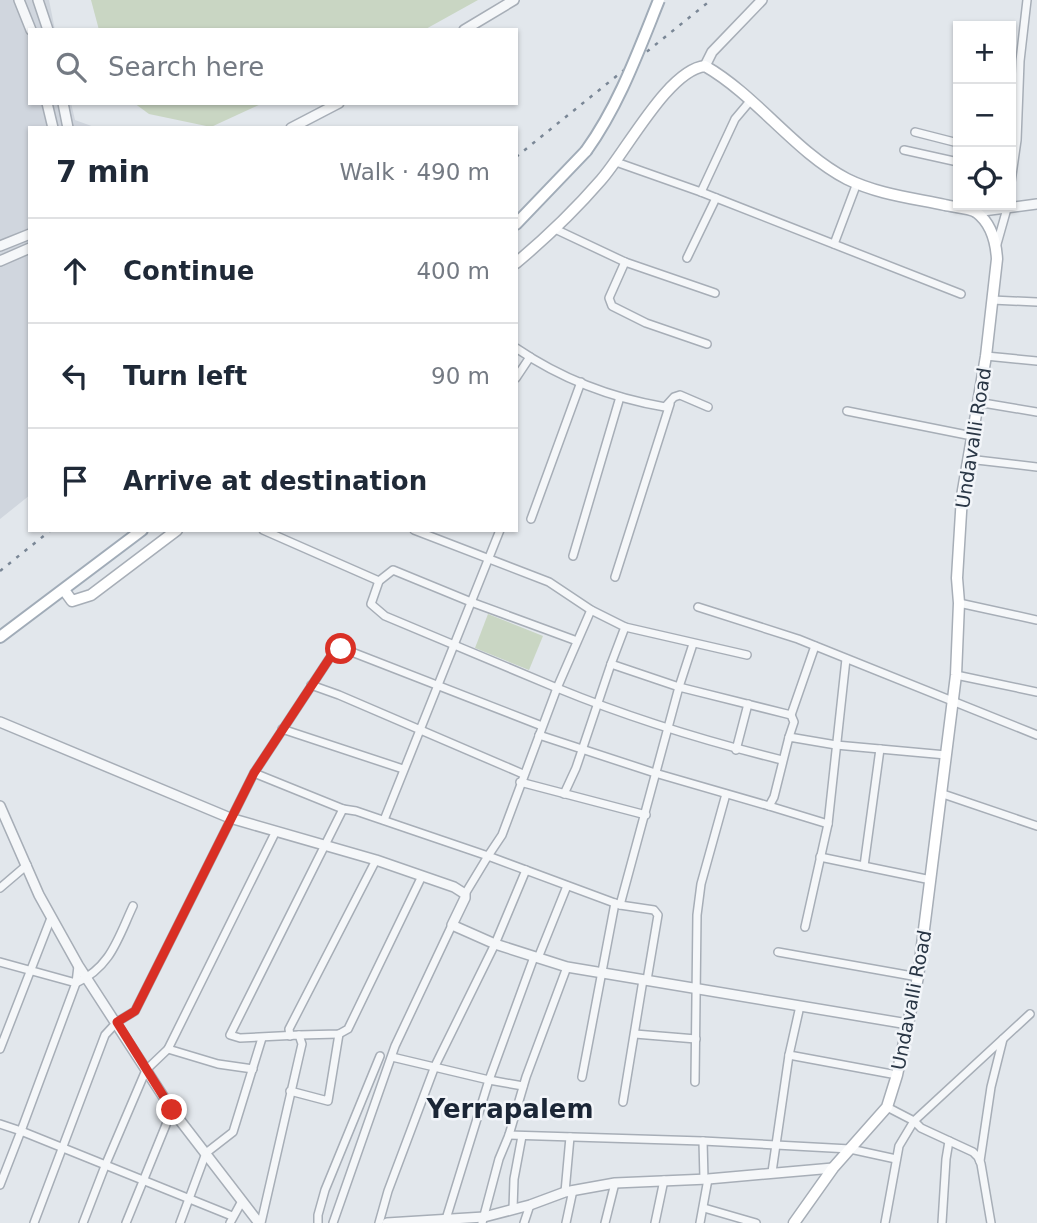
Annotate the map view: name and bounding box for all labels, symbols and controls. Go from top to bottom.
map controls [953,21,1016,210]
button: + [953,21,1016,84]
search box [28,28,518,105]
icon: search [52,48,90,86]
text: Search here [108,52,264,82]
button: − [953,84,1016,147]
button: locate [953,147,1016,210]
text: 7 min [56,154,150,189]
text: Walk · 490 m [339,159,490,185]
icon: ahead [56,252,94,290]
text: Continue [123,256,254,286]
text: 400 m [416,258,490,284]
icon: left [56,357,94,395]
text: Turn left [123,361,247,391]
text: 90 m [431,363,490,389]
street label: Undavalli Road [951,366,995,510]
icon: arrive [56,462,94,500]
text: Arrive at destination [123,466,427,496]
route start [325,633,356,664]
street label: Undavalli Road [887,928,935,1072]
route end [156,1094,187,1125]
district label: Yerrapalem [425,1094,594,1124]

